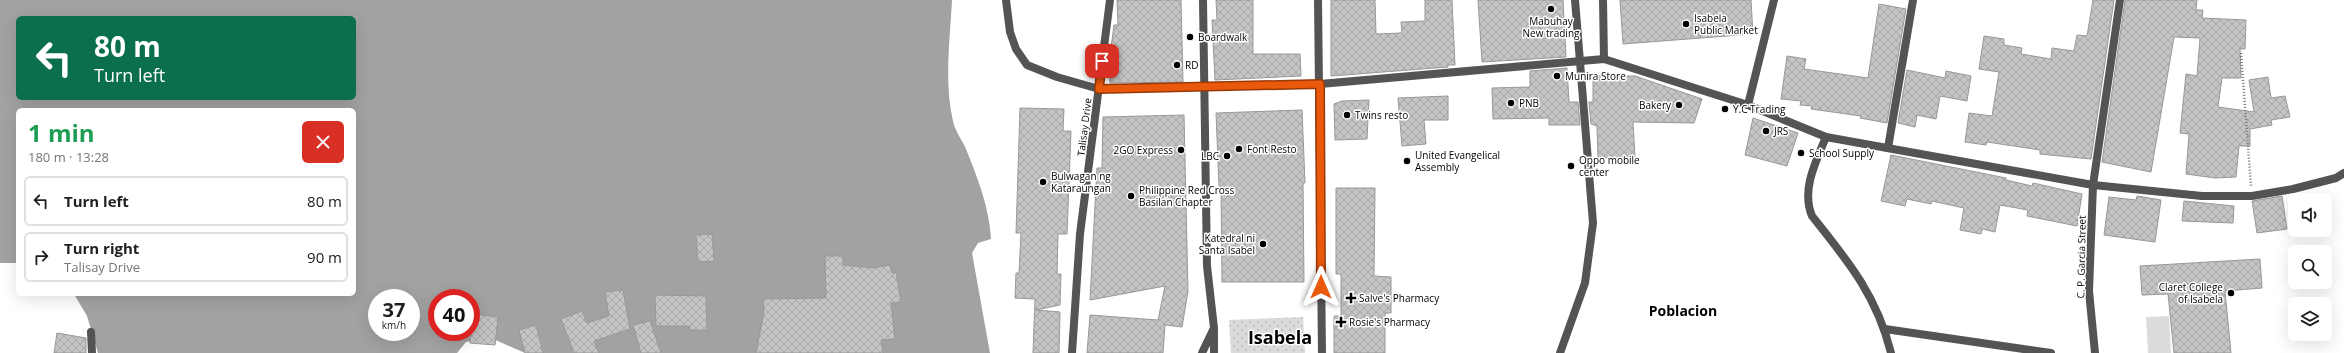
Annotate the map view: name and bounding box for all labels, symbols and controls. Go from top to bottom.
marker: Mabuhay New trading [1546,4,1556,14]
place label: Isabela Public Market [1694,11,1758,37]
place label: Mabuhay New trading [1523,14,1580,40]
marker: Isabela Public Market [1681,19,1691,29]
text: 80 m [94,27,161,65]
place label: Boardwalk [1198,30,1248,44]
icon: left [28,32,80,84]
marker: Boardwalk [1185,32,1195,42]
pin [1085,44,1119,78]
icon: arrive [1091,50,1113,72]
place label: RD [1185,58,1198,72]
marker: RD [1172,60,1182,70]
text: Turn left [94,63,165,87]
place label: Munira Store [1565,69,1626,83]
marker: Munira Store [1552,71,1562,81]
place label: PNB [1519,96,1539,110]
street label: Talisay Drive [1073,97,1095,157]
marker: PNB [1506,98,1516,108]
place label: Bakery [1639,98,1672,112]
marker: Bakery [1674,100,1684,110]
place label: Y.C Trading [1733,102,1786,116]
marker: Y.C Trading [1720,104,1730,114]
place label: Twins resto [1355,108,1408,122]
marker: Twins resto [1342,110,1352,120]
text: 1 min [28,116,95,149]
button: close [302,121,344,163]
place label: JRS [1773,124,1788,138]
marker: JRS [1761,126,1771,136]
place label: Font Resto [1247,142,1297,156]
place label: 2GO Express [1113,143,1173,157]
marker: Font Resto [1234,144,1244,154]
marker: 2GO Express [1176,145,1186,155]
place label: School Supply [1809,146,1875,160]
text: 180 m · 13:28 [28,148,109,166]
place label: United Evangelical Assembly [1415,148,1500,174]
marker: School Supply [1796,148,1806,158]
place label: LBC [1201,149,1219,163]
marker: LBC [1222,151,1232,161]
place label: Oppo mobile center [1579,153,1640,179]
marker: United Evangelical Assembly [1402,156,1412,166]
marker: Oppo mobile center [1566,161,1576,171]
place label: Bulwagan ng Kataraungan [1051,169,1111,195]
marker: Bulwagan ng Kataraungan [1038,177,1048,187]
place label: Philippine Red Cross Basilan Chapter [1139,183,1234,209]
icon: left [30,190,52,212]
text: Turn left [64,191,129,211]
text: 80 m [307,191,342,211]
marker: Philippine Red Cross Basilan Chapter [1126,191,1136,201]
map controls [2288,193,2332,341]
button: sound [2288,193,2332,237]
street label: C. P. Garcia Street [2073,215,2089,299]
place label: Katedral ni Santa Isabel [1199,231,1255,257]
text: Turn right [64,238,139,258]
marker: Katedral ni Santa Isabel [1258,239,1268,249]
button: search [2288,245,2332,289]
icon: right [30,246,52,268]
text: 90 m [307,247,342,267]
text: Talisay Drive [64,258,140,276]
position arrow [1300,266,1342,308]
place label: Claret College of Isabela [2159,280,2223,306]
marker: Claret College of Isabela [2226,288,2236,298]
speed limit sign: 40 [428,289,480,341]
place label: Salve's Pharmacy [1359,291,1440,305]
marker: Salve's Pharmacy [1346,293,1356,303]
text: 37 [383,296,405,323]
button: layers [2288,297,2332,341]
district label: Poblacion [1649,301,1717,320]
place label: Rosie's Pharmacy [1349,315,1431,329]
marker: Rosie's Pharmacy [1336,317,1346,327]
text: km/h [382,318,406,332]
district label: Isabela [1248,325,1312,349]

